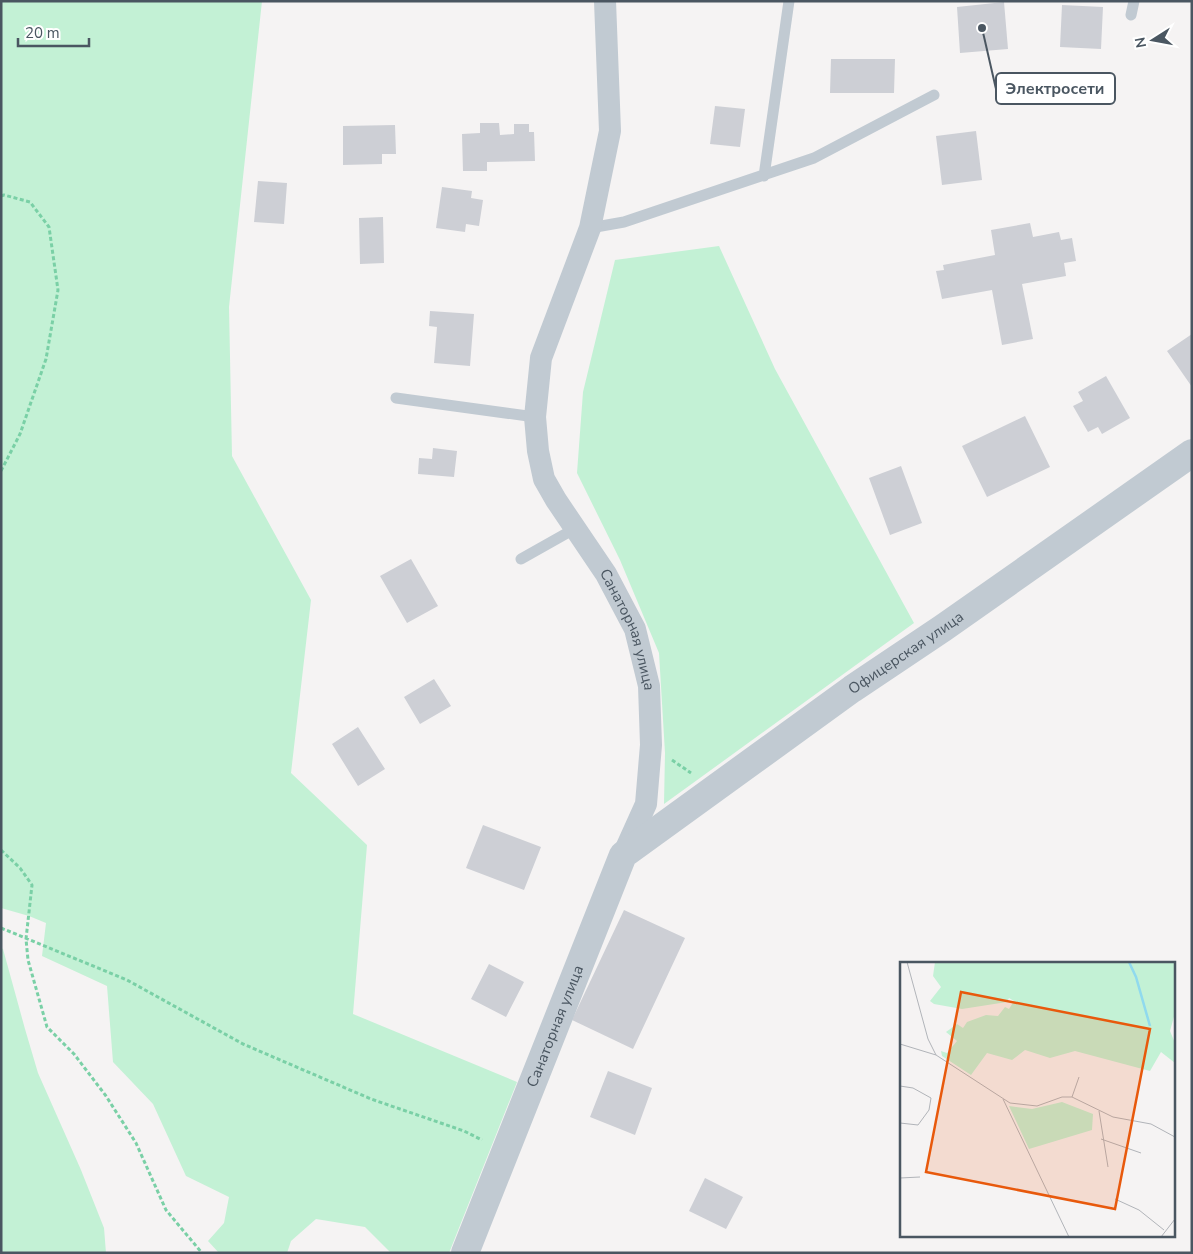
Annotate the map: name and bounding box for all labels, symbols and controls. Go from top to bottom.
scale bar [18,15,89,47]
north arrow [1128,15,1178,65]
text: 20 m [25,23,60,43]
text: N [1130,35,1151,49]
callout: Электросети [996,73,1115,104]
text: Электросети [1006,78,1104,100]
street label: Санаторная улица [595,565,659,691]
street label: Офицерская улица [844,607,968,699]
street label: Санаторная улица [522,962,588,1090]
inset map [900,962,1176,1236]

